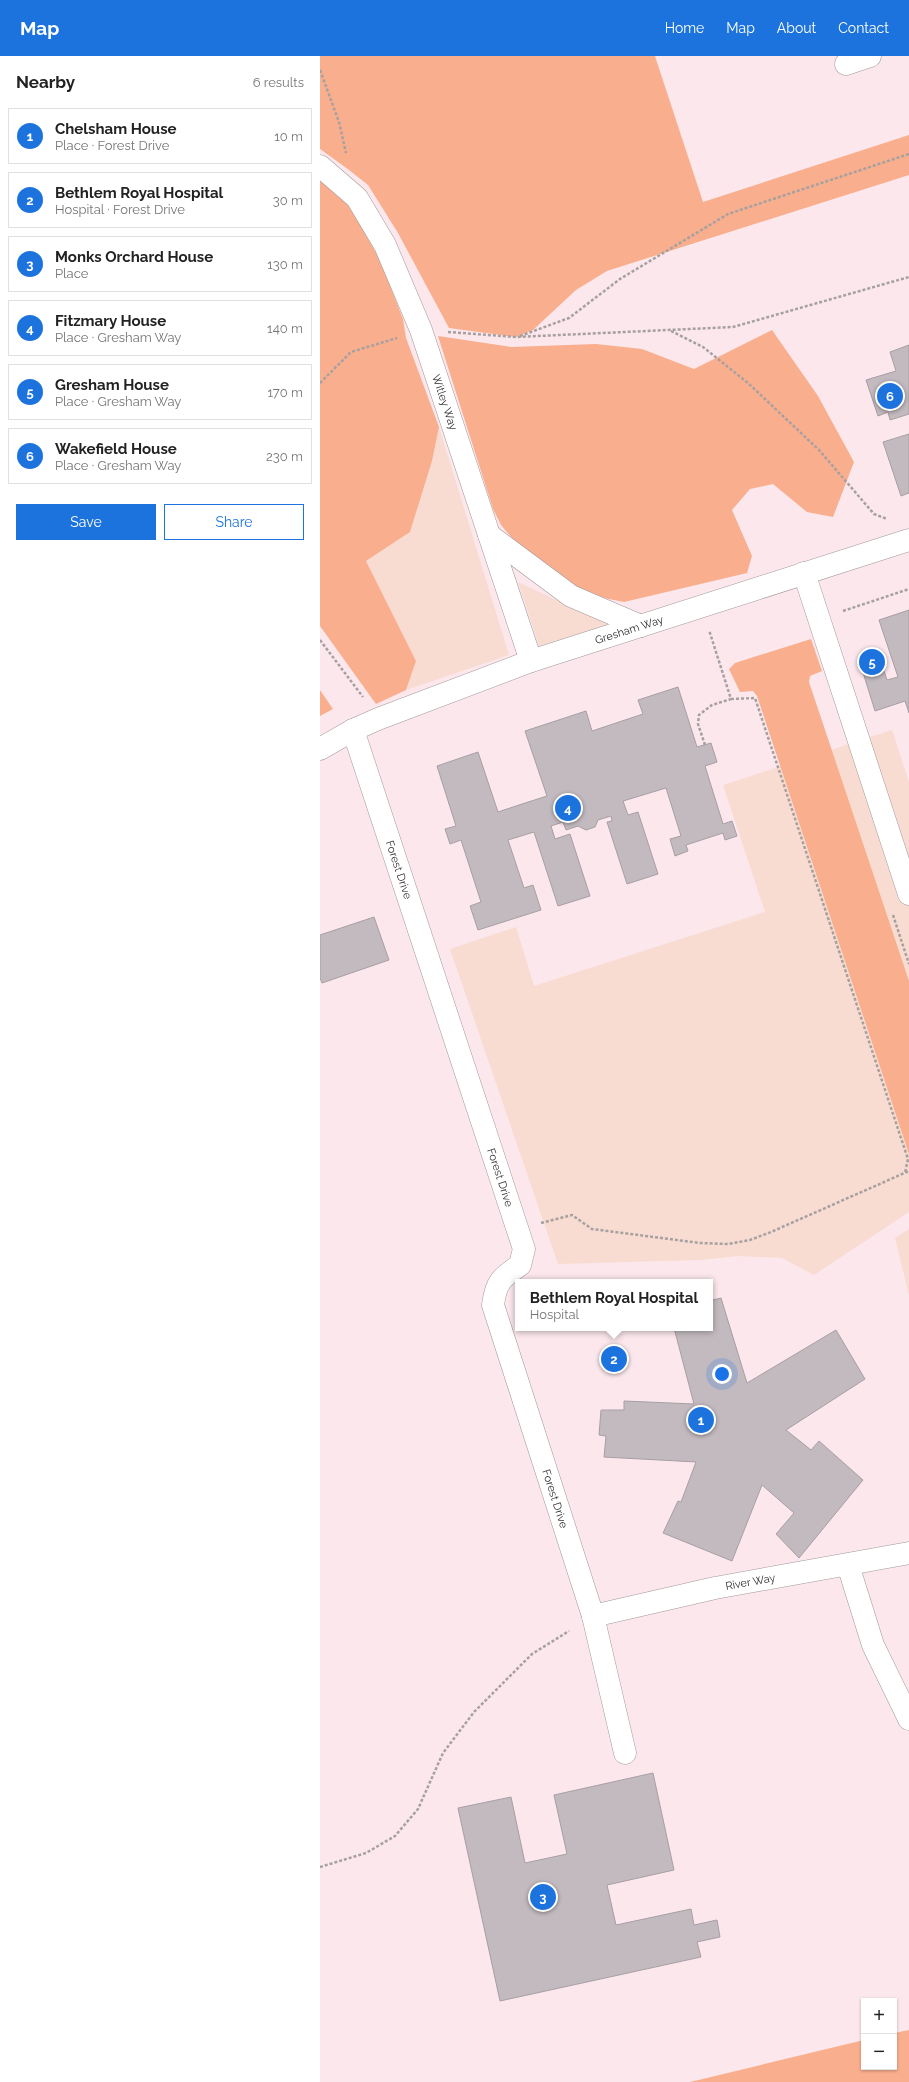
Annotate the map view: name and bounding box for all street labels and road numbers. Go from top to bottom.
street label: Witley Way [430,373,460,432]
street label: Gresham Way [593,613,665,647]
street label: Forest Drive [383,839,415,901]
street label: Forest Drive [485,1146,516,1209]
street label: Forest Drive [540,1468,571,1530]
street label: River Way [724,1571,776,1593]

